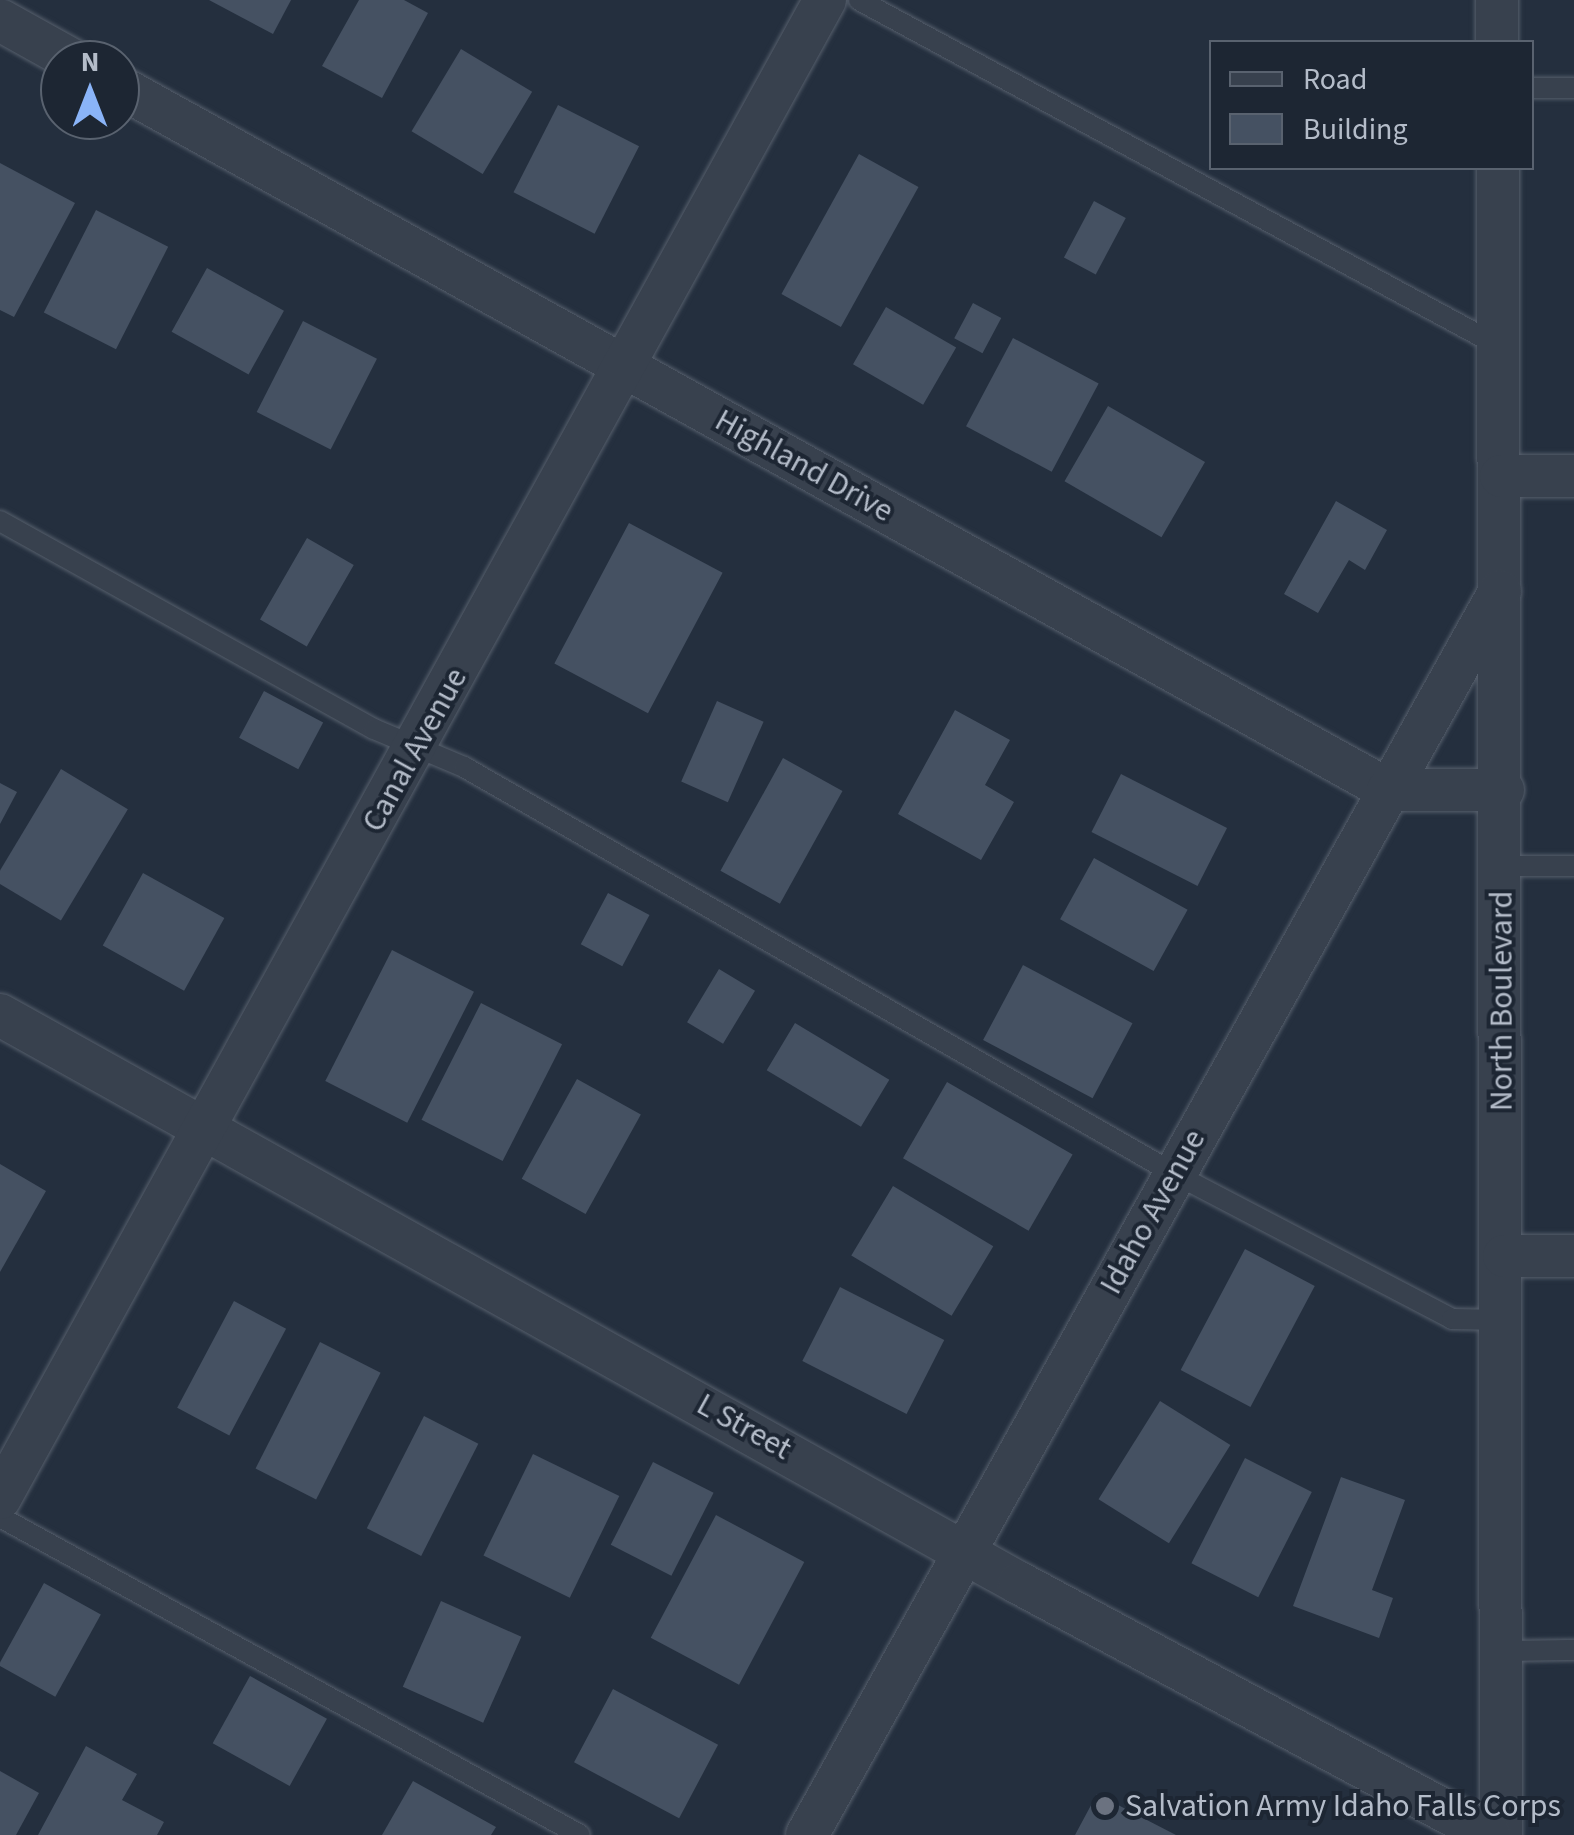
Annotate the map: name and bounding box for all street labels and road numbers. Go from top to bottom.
street label: Highland Drive [708,401,900,531]
street label: Canal Avenue [354,661,476,839]
street label: North Boulevard [1483,891,1521,1111]
street label: Idaho Avenue [1092,1123,1214,1301]
street label: L Street [690,1385,798,1469]

